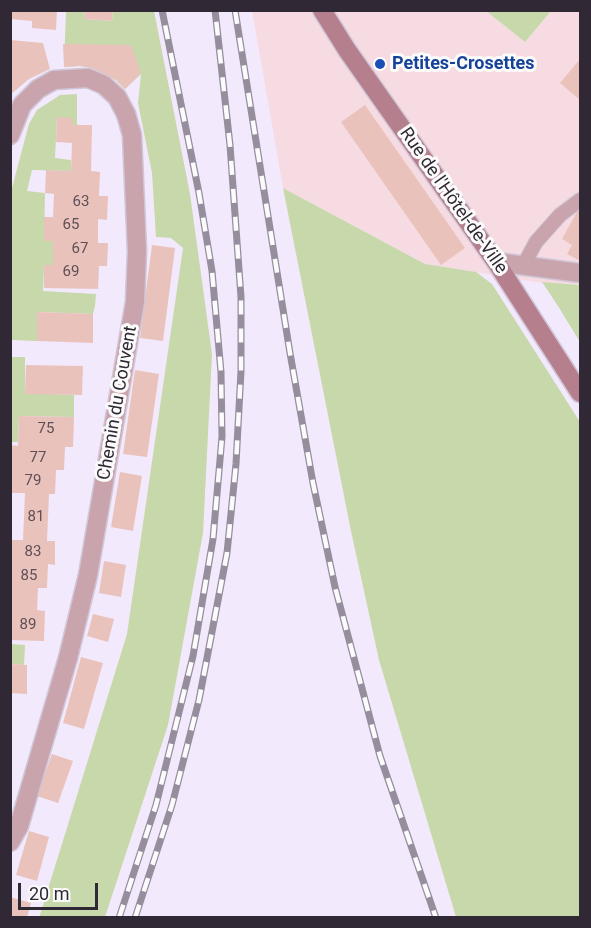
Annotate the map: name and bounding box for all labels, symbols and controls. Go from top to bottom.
place label: Petites-Crosettes [392,53,535,75]
marker: Petites-Crosettes [373,57,387,71]
street label: Rue de l'Hôtel-de-Ville [394,124,512,278]
house number: 63 [73,193,89,211]
house number: 65 [63,216,79,234]
house number: 67 [72,240,88,258]
house number: 69 [63,263,79,281]
street label: Chemin du Couvent [94,324,142,482]
house number: 75 [38,420,54,438]
house number: 77 [30,449,46,467]
house number: 79 [25,472,41,490]
house number: 81 [28,508,44,526]
house number: 83 [25,543,41,561]
house number: 85 [21,567,37,585]
house number: 89 [20,616,36,634]
scale bar [21,871,100,909]
text: 20 m [29,883,69,904]

